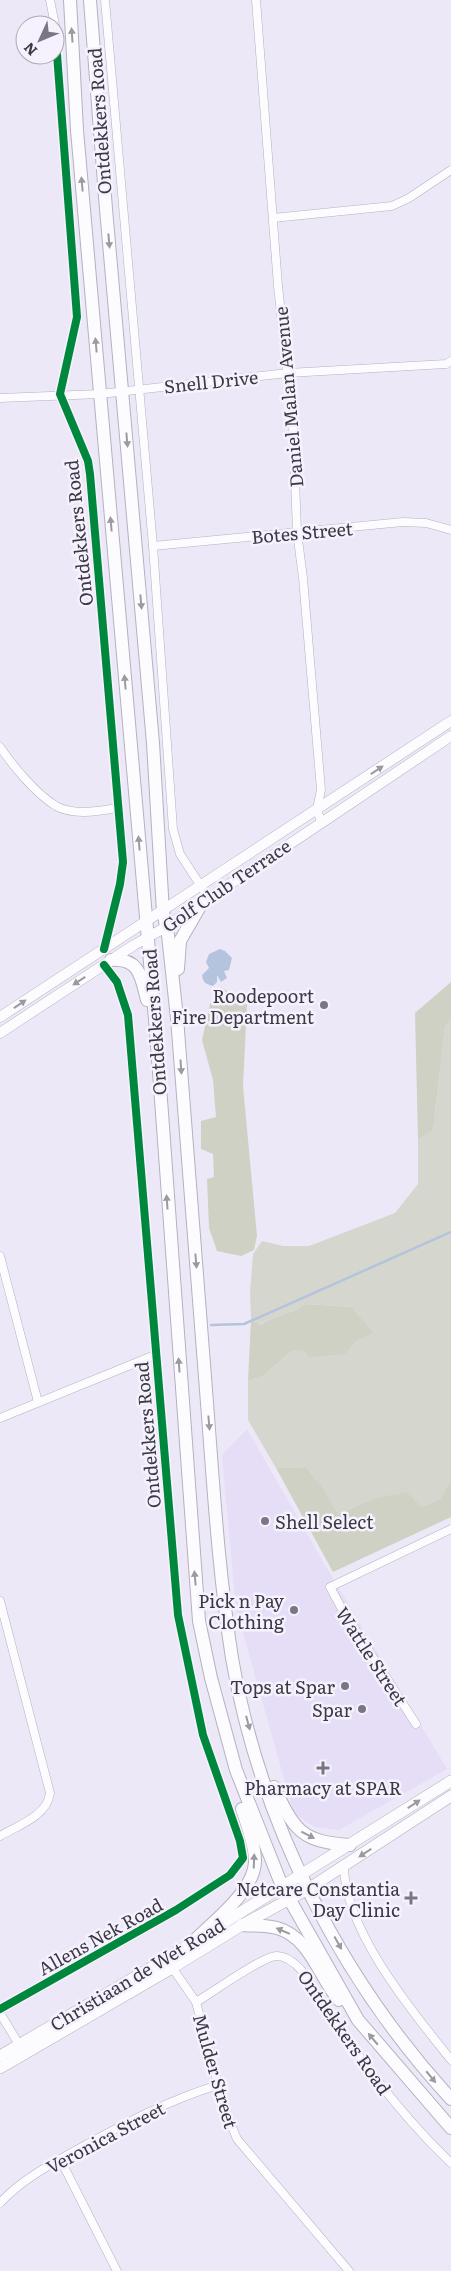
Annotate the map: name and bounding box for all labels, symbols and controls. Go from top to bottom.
north arrow [15,15,65,65]
one-way arrow [67,27,75,43]
text: N [18,38,41,61]
street label: Ontdekkers Road [80,47,118,195]
one-way arrow [78,175,86,191]
one-way arrow [105,233,113,249]
street label: Daniel Malan Avenue [267,305,309,489]
one-way arrow [92,337,100,353]
street label: Snell Drive [163,363,259,399]
one-way arrow [123,432,131,448]
street label: Ontdekkers Road [57,458,99,608]
street label: Botes Street [250,514,355,550]
one-way arrow [107,515,115,531]
one-way arrow [137,594,145,610]
one-way arrow [120,673,128,689]
one-way arrow [371,765,384,775]
street label: Golf Club Terrace [156,832,296,938]
one-way arrow [134,835,142,851]
street label: Ontdekkers Road [135,948,173,1096]
one-way arrow [72,976,86,986]
place label: Roodepoort Fire Department [172,982,315,1030]
one-way arrow [13,999,27,1009]
marker: Roodepoort Fire Department [318,999,330,1011]
one-way arrow [177,1059,185,1075]
one-way arrow [163,1194,171,1210]
one-way arrow [192,1254,200,1270]
one-way arrow [175,1356,183,1372]
street label: Ontdekkers Road [127,1361,167,1509]
one-way arrow [205,1416,213,1432]
place label: Shell Select [275,1508,374,1535]
marker: Shell Select [259,1515,271,1527]
one-way arrow [191,1570,199,1586]
place label: Pick n Pay Clothing [198,1587,285,1635]
street label: Wattle Street [330,1601,415,1712]
marker: Pick n Pay Clothing [288,1604,300,1616]
place label: Tops at Spar [230,1673,335,1700]
marker: Tops at Spar [339,1680,351,1692]
place label: Spar [312,1696,352,1723]
marker: Spar [356,1703,368,1715]
one-way arrow [244,1716,252,1731]
marker: Pharmacy at SPAR [317,1762,329,1774]
place label: Pharmacy at SPAR [244,1774,402,1801]
one-way arrow [408,1799,421,1809]
one-way arrow [301,1831,315,1839]
one-way arrow [358,1848,372,1858]
one-way arrow [250,1852,258,1868]
place label: Netcare Constantia Day Clinic [236,1875,400,1923]
street label: Allens Nek Road [33,1890,167,1982]
marker: Netcare Constantia Day Clinic [404,1891,418,1905]
street label: Christiaan de Wet Road [44,1911,230,2037]
one-way arrow [276,1926,290,1934]
one-way arrow [334,1937,343,1950]
street label: Ontdekkers Road [292,1964,398,2100]
street label: Mulder Street [187,2011,245,2132]
one-way arrow [368,2032,379,2045]
one-way arrow [425,2070,436,2083]
street label: Veronica Street [41,2094,170,2180]

